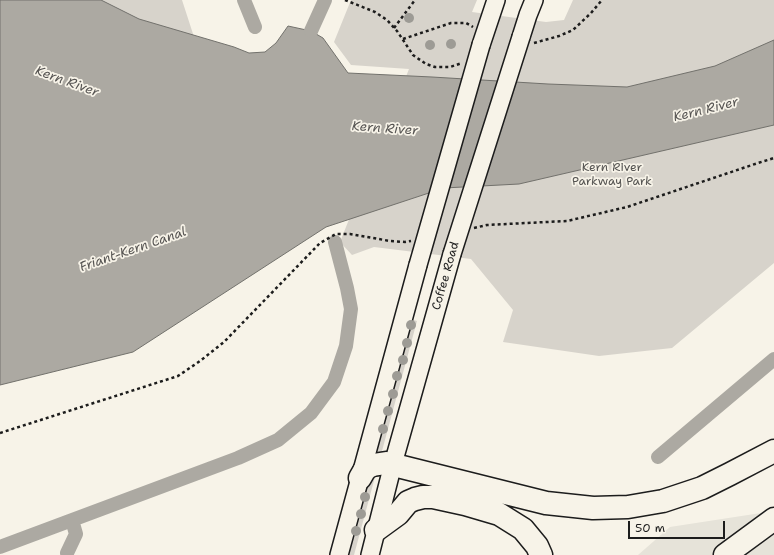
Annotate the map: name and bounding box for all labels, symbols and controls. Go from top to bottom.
water label: Kern River [33,63,101,101]
water label: Kern River [672,94,740,126]
water label: Kern River [351,119,419,139]
park label: Kern River Parkway Park [572,161,652,189]
water label: Friant-Kern Canal [78,224,188,276]
street label: Coffee Road [429,240,463,312]
scale bar [630,513,727,539]
text: 50 m [635,520,665,536]

